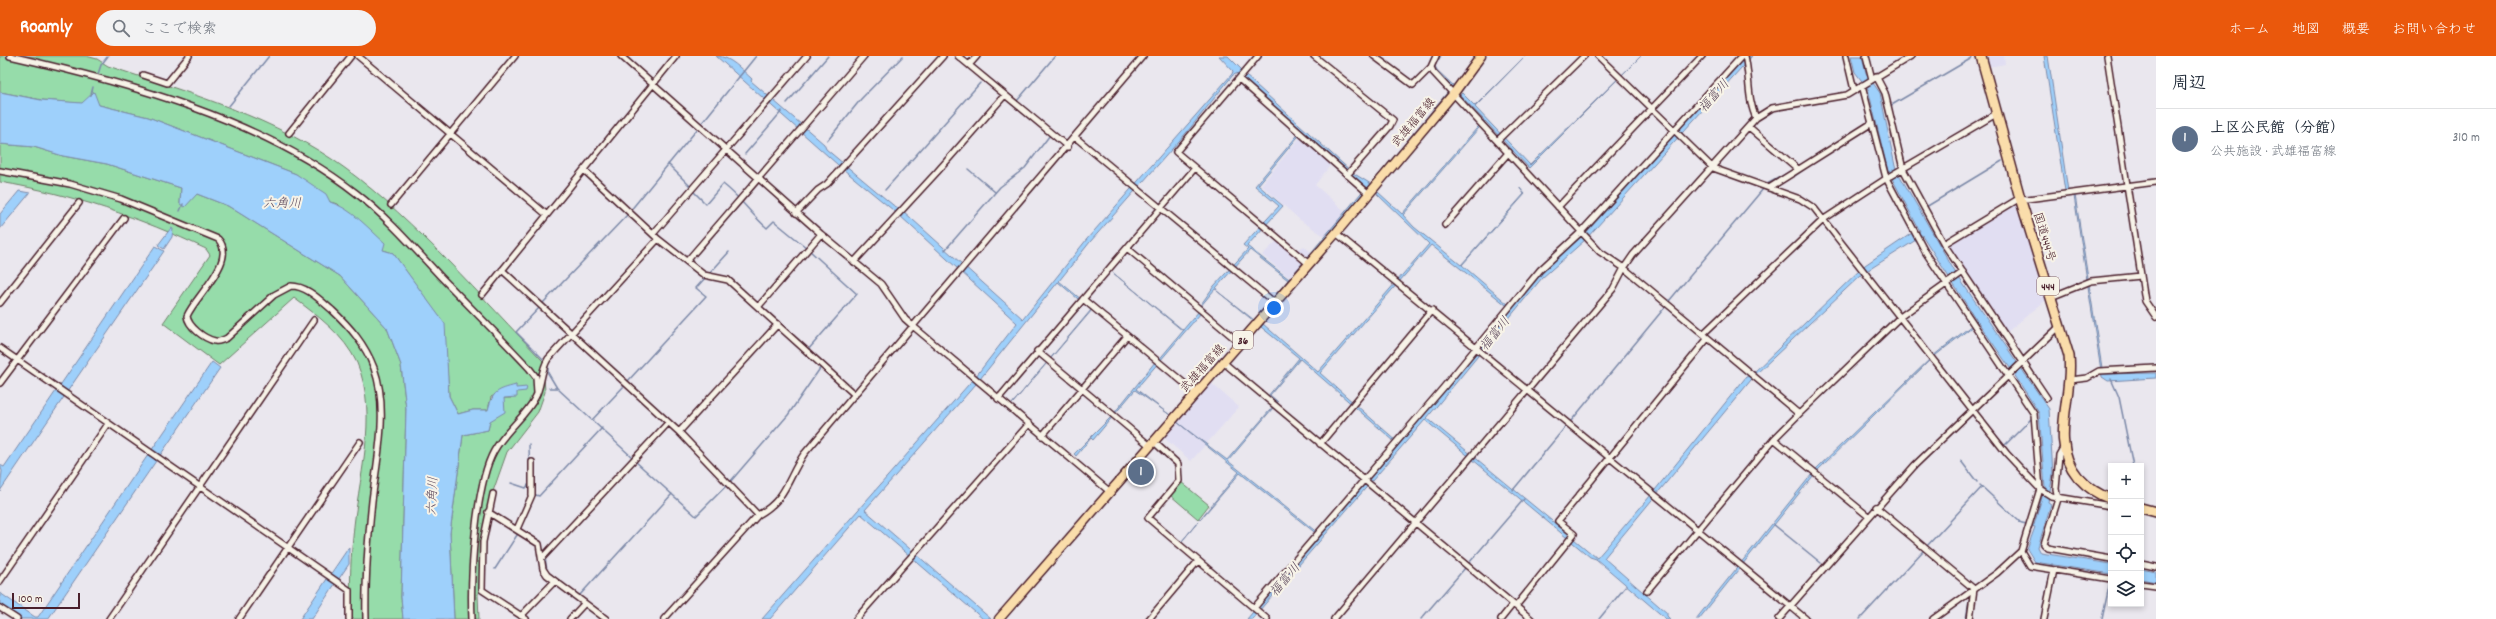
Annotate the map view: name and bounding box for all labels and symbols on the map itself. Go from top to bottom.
water label: 福富川 [1695,76,1735,118]
street label: 武雄福富線 [1388,95,1440,151]
water label: 六角川 [262,195,302,214]
street label: 国道444号 [2028,211,2059,264]
road number: 444 [2037,277,2059,295]
your location [1264,298,1284,318]
water label: 福富川 [1476,313,1516,356]
road number: 36 [1233,331,1253,349]
street label: 武雄福富線 [1177,341,1230,397]
pin: 1 [1128,457,1154,487]
water label: 六角川 [423,476,444,516]
water label: 福富川 [1266,560,1306,602]
scale bar [12,591,80,610]

